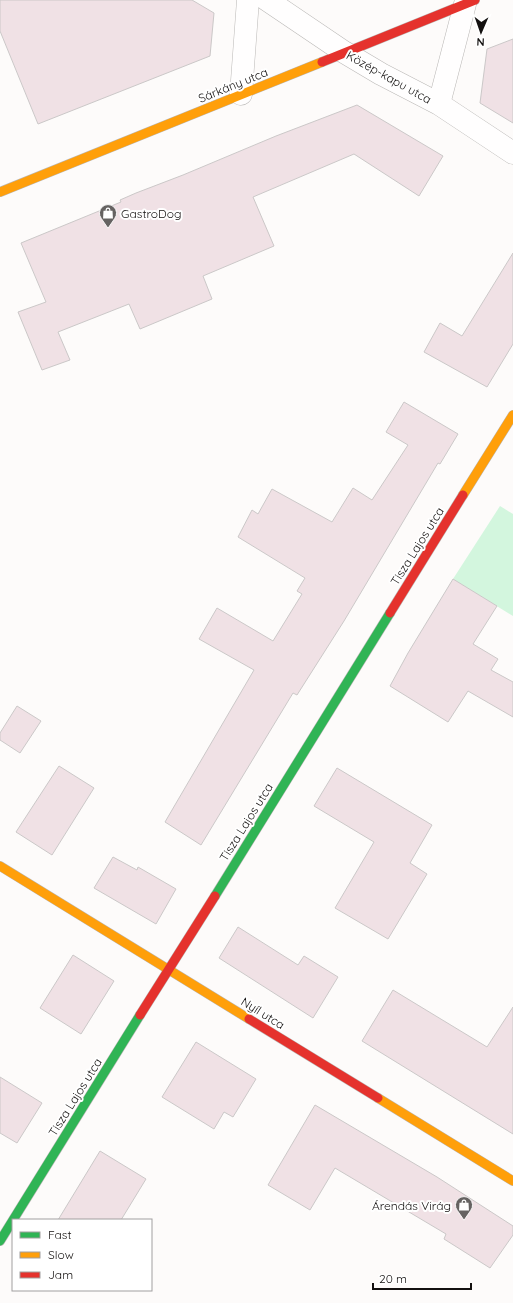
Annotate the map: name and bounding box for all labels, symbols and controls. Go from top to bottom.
north arrow [461,12,501,52]
text: N [476,35,485,49]
street label: Közép-kapu utca [344,47,434,107]
street label: Sárkány utca [196,64,270,106]
shop icon: GastroDog [98,203,118,228]
place label: GastroDog [121,206,182,221]
street label: Tisza Lajos utca [387,504,447,588]
street label: Tisza Lajos utca [216,780,276,864]
street label: Nyíl utca [238,994,288,1032]
street label: Tisza Lajos utca [45,1055,105,1139]
shop icon: Árendás Virág [454,1195,474,1220]
place label: Árendás Virág [372,1198,451,1213]
legend [12,1219,152,1291]
text: Fast [48,1227,72,1242]
text: Slow [48,1247,74,1262]
scale bar [373,1265,471,1291]
text: Jam [48,1267,73,1282]
text: 20 m [379,1271,407,1286]

